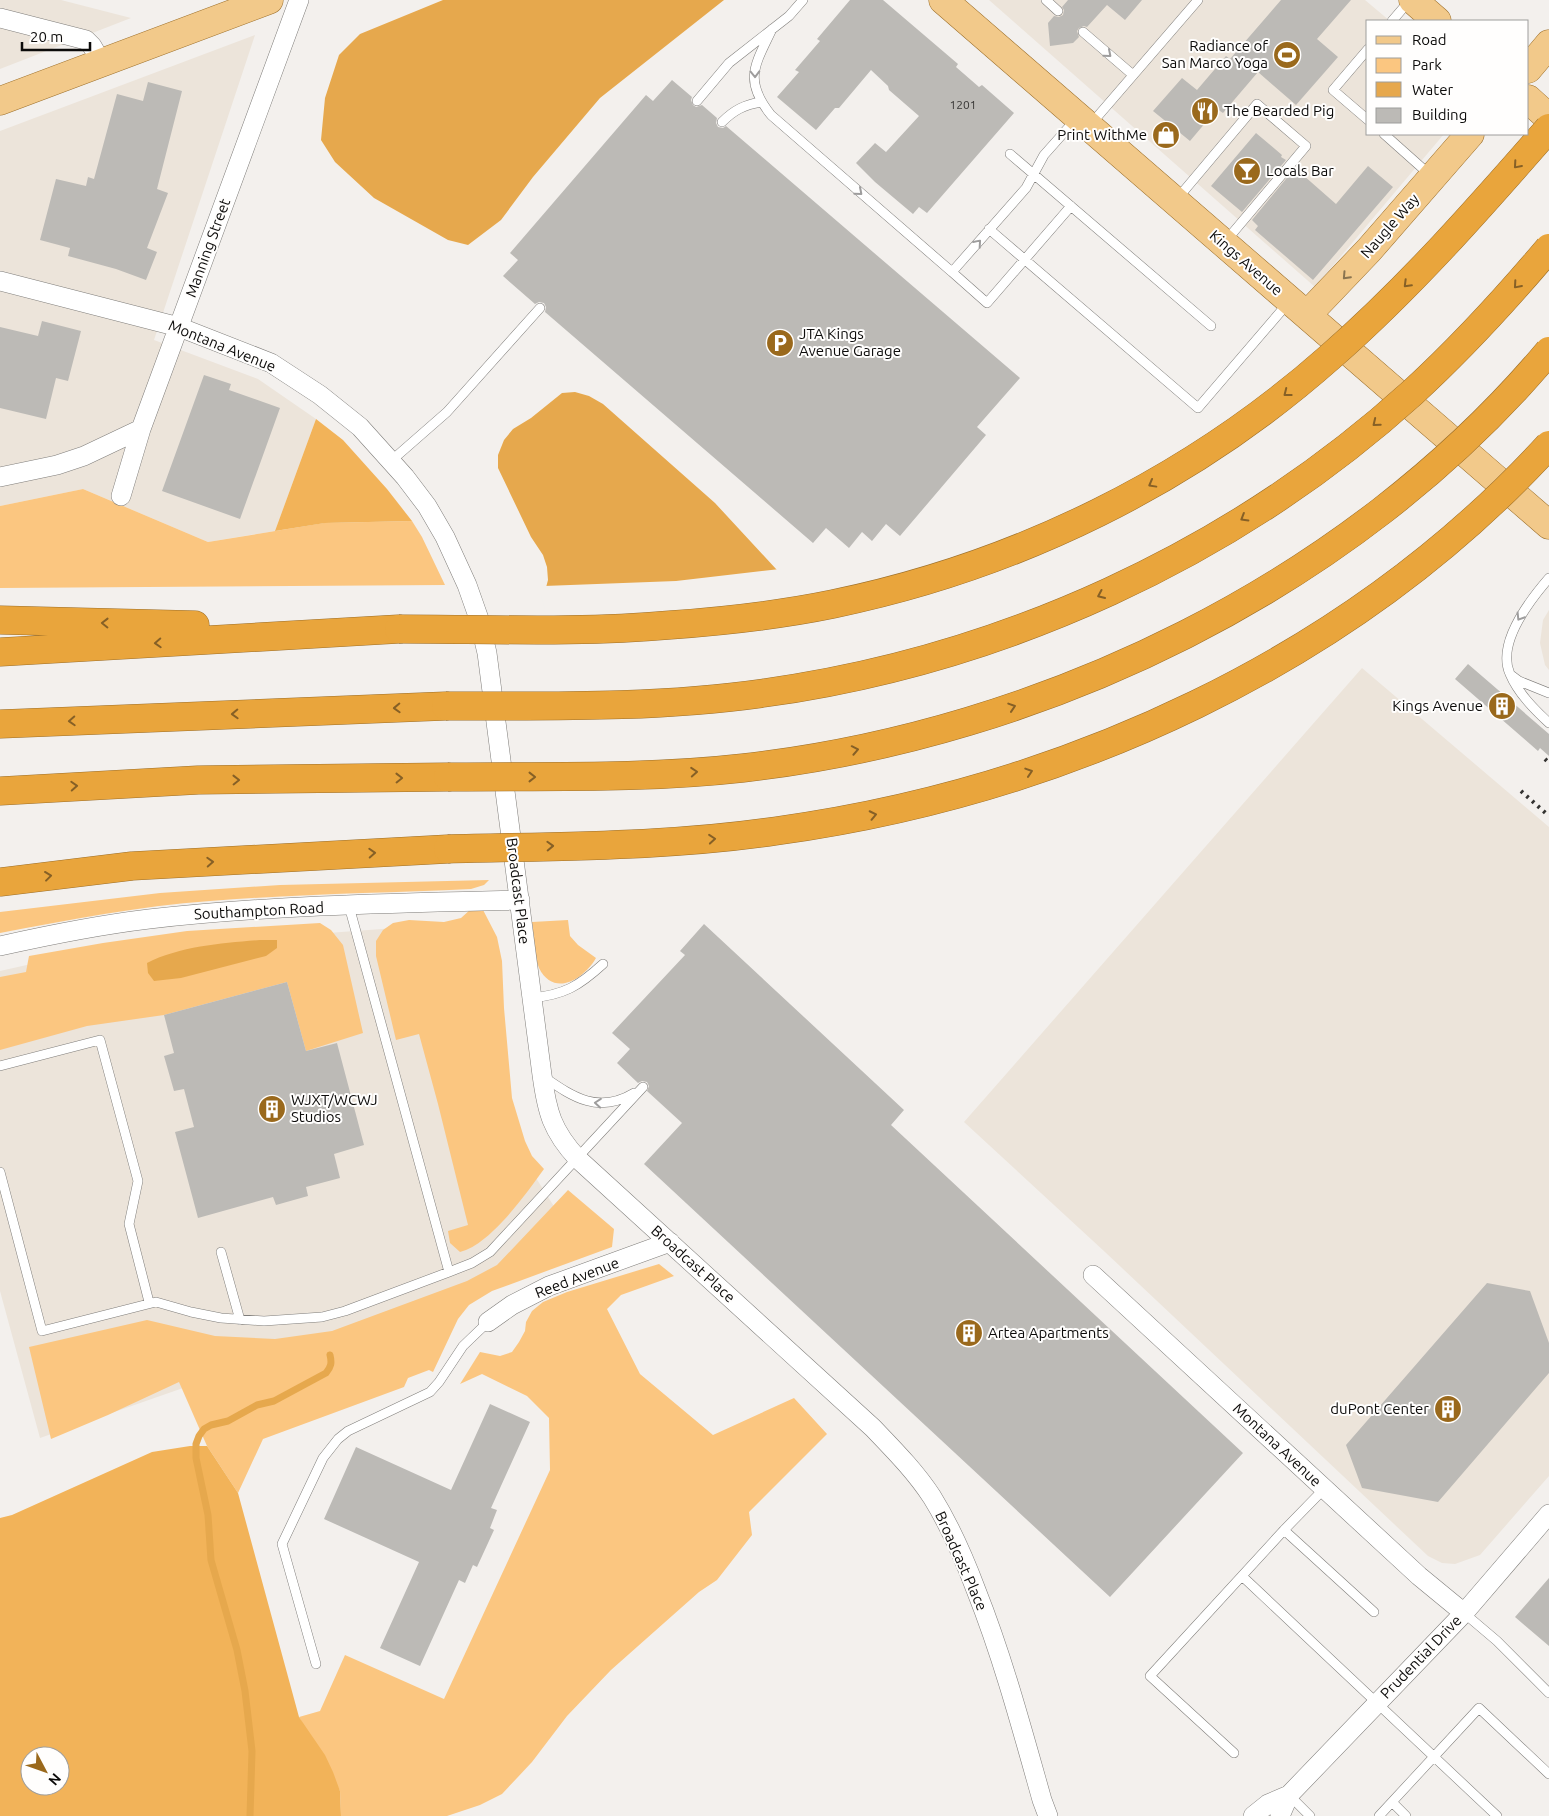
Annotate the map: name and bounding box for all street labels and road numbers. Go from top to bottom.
street label: Naugle Way [1357,190,1422,261]
street label: Manning Street [182,196,233,300]
street label: Kings Avenue [1207,226,1286,299]
street label: Montana Avenue [166,316,278,375]
street label: Broadcast Place [504,837,533,945]
street label: Southampton Road [193,899,324,922]
street label: Broadcast Place [648,1222,739,1306]
street label: Reed Avenue [532,1254,621,1301]
street label: Montana Avenue [1230,1399,1325,1490]
street label: Broadcast Place [932,1509,991,1613]
street label: Prudential Drive [1377,1612,1465,1702]

